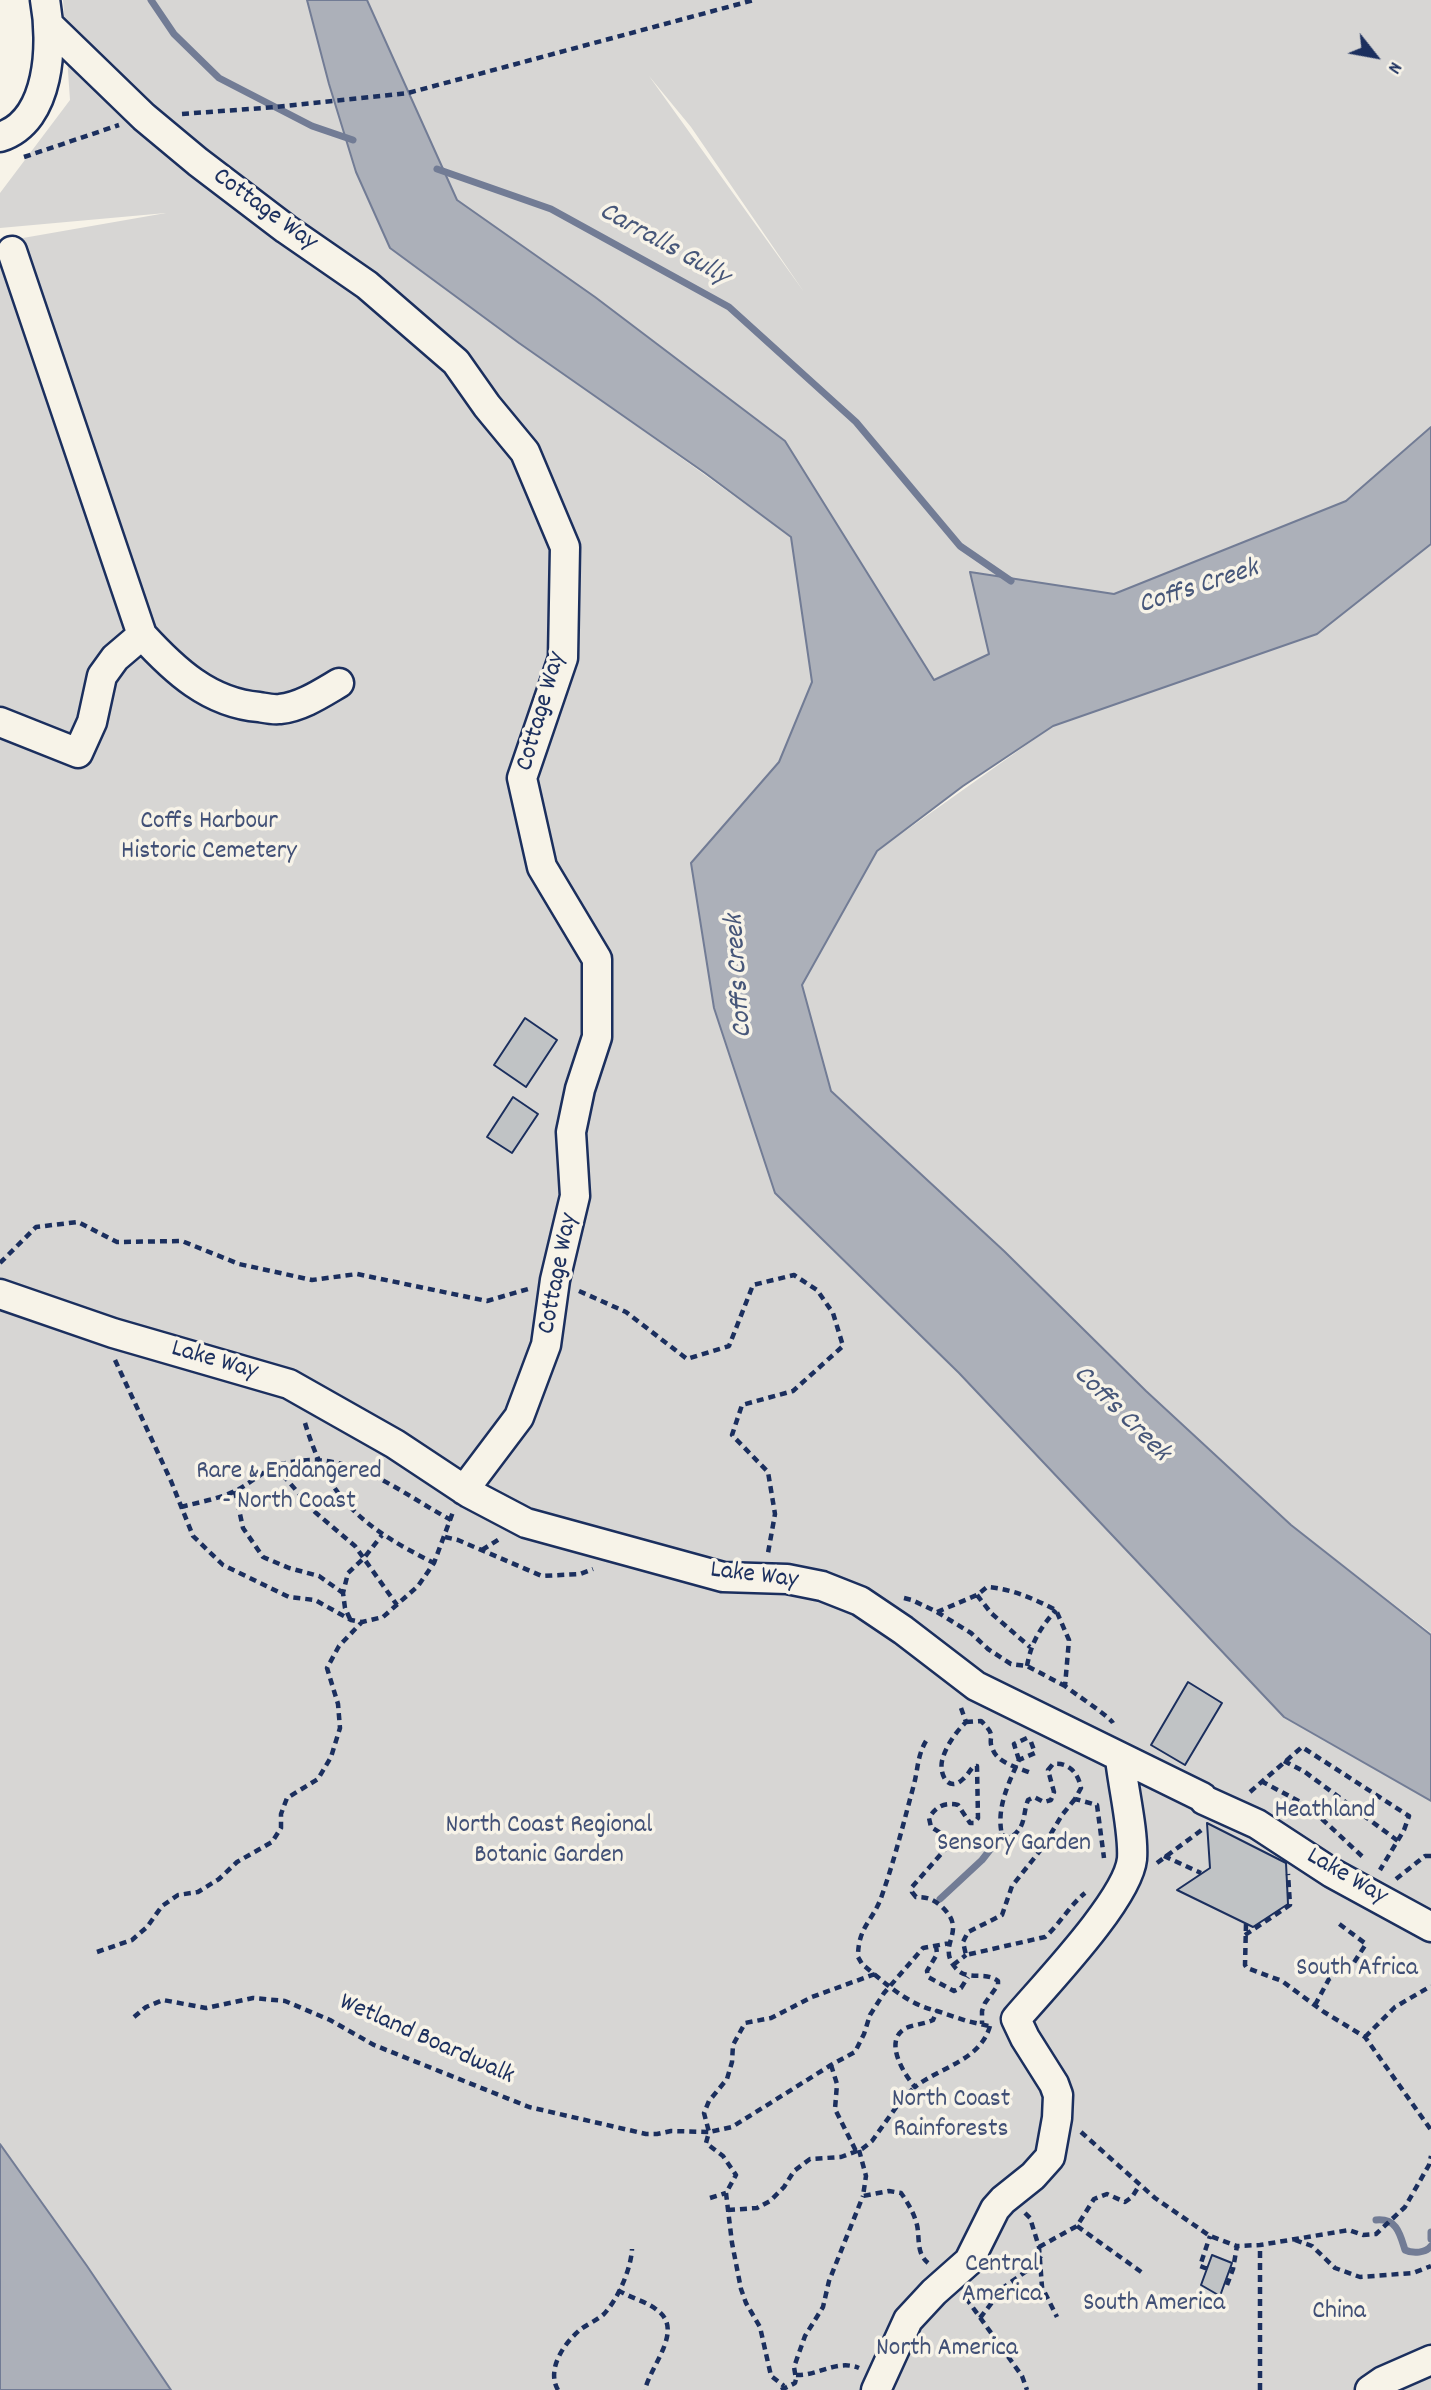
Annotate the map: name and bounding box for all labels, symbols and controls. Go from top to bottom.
north arrow [1340,21,1410,91]
text: N [1379,56,1407,78]
street label: Cottage Way [205,162,323,260]
water label: Carralls Gully [592,197,734,295]
water label: Coffs Creek [1135,554,1263,624]
street label: Cottage Way [511,649,575,775]
park label: Coffs Harbour Historic Cemetery [121,807,297,868]
water label: Coffs Creek [720,913,762,1039]
street label: Cottage Way [533,1211,587,1337]
street label: Lake Way [167,1335,261,1389]
water label: Coffs Creek [1064,1359,1176,1471]
park label: Rare & Endangered - North Coast [196,1457,382,1518]
street label: Lake Way [708,1556,800,1598]
park label: Heathland [1274,1796,1376,1828]
park label: North Coast Regional Botanic Garden [446,1811,652,1872]
park label: Sensory Garden [937,1829,1091,1861]
street label: Lake Way [1300,1842,1392,1914]
park label: South Africa [1296,1954,1418,1986]
street label: Wetland Boardwalk [334,1988,518,2094]
park label: North Coast Rainforests [892,2085,1010,2146]
park label: Central America [962,2250,1042,2312]
park label: South America [1083,2289,1225,2321]
park label: China [1312,2297,1366,2329]
park label: North America [876,2334,1018,2366]

